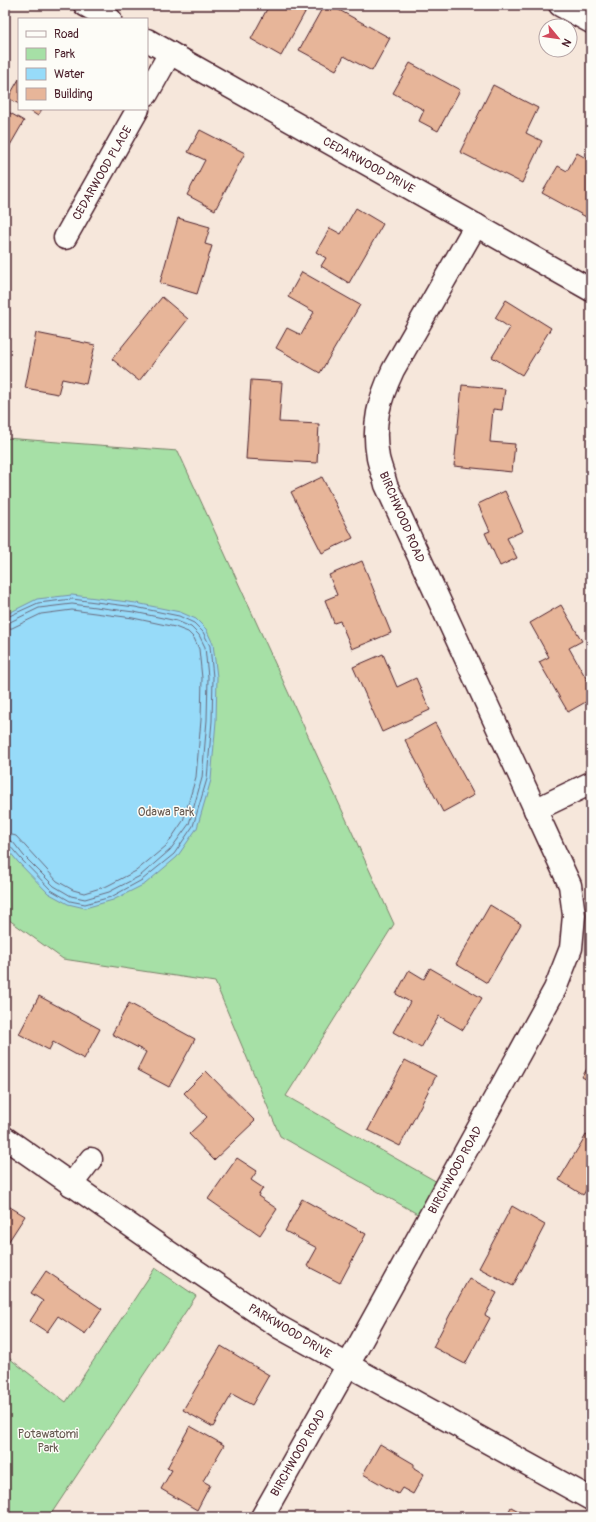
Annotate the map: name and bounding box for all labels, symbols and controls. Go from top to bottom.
legend [18,18,148,110]
north arrow [538,18,578,58]
text: Road [54,27,79,42]
text: N [559,36,574,50]
text: Park [54,47,75,62]
text: Water [54,67,85,82]
text: Building [54,87,93,102]
street label: CEDARWOOD PLACE [69,123,136,223]
street label: CEDARWOOD DRIVE [320,134,417,197]
street label: BIRCHWOOD ROAD [376,469,428,565]
park label: Odawa Park [138,805,194,820]
street label: BIRCHWOOD ROAD [425,1124,486,1217]
street label: PARKWOOD DRIVE [246,1301,334,1362]
street label: BIRCHWOOD ROAD [268,1407,330,1499]
park label: Potawatomi Park [18,1427,78,1456]

